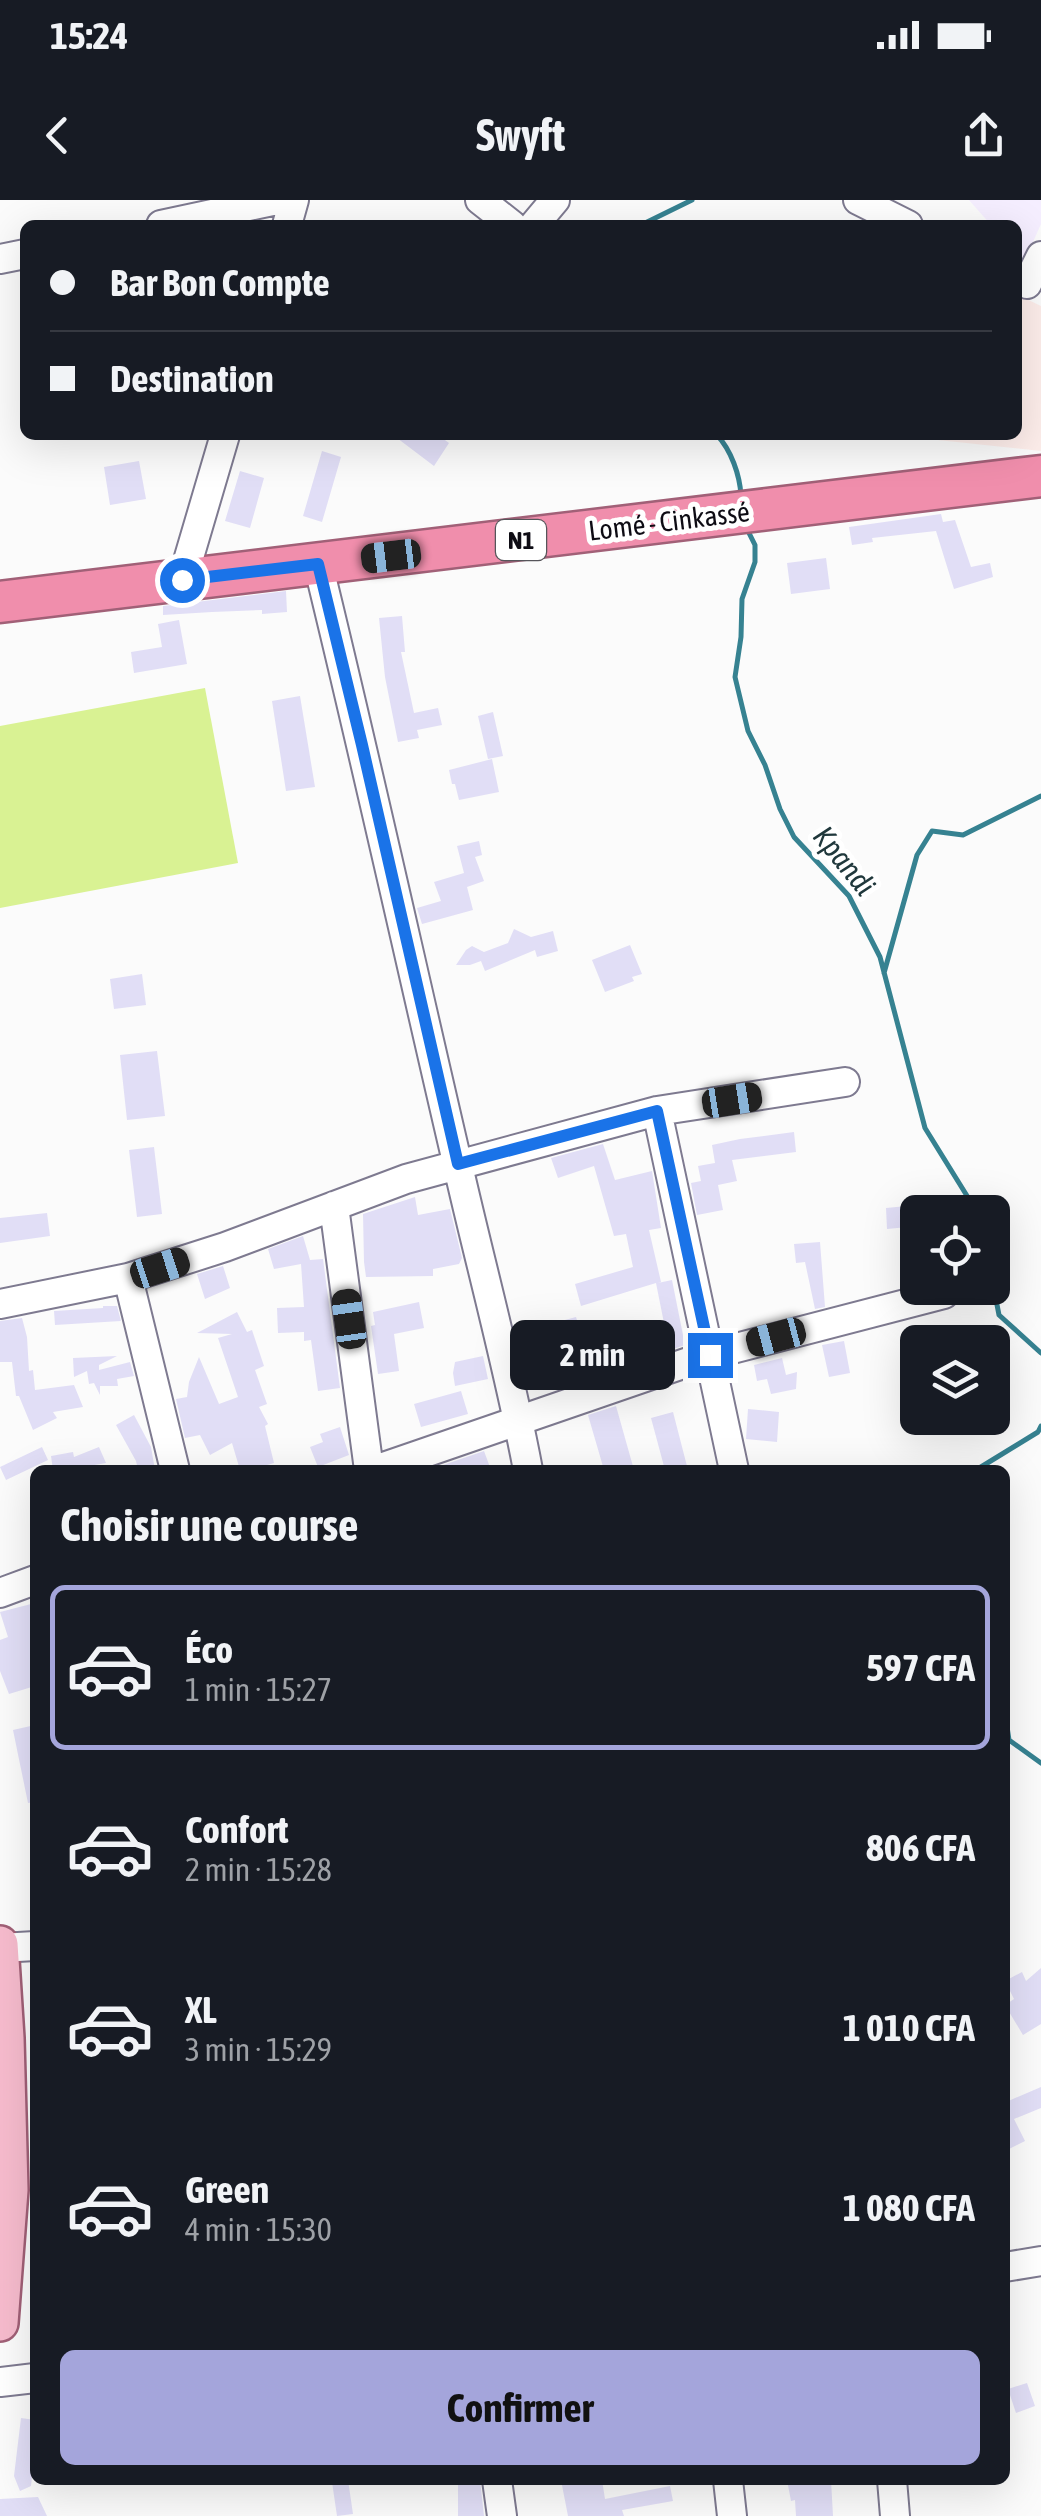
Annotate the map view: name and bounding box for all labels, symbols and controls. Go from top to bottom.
text: 15:24 [50,14,128,57]
icon: back [30,108,85,163]
icon: share [956,108,1011,163]
text: Swyft [476,109,565,161]
text: Bar Bon Compte [110,261,330,304]
text: Destination [110,357,274,400]
street label: Lomé - Cinkassé [587,495,751,547]
road number: N1 [496,520,546,560]
car [359,537,423,575]
route start [160,558,205,603]
water label: Kpandi [807,819,883,902]
car [700,1080,764,1120]
map controls [900,1195,1010,1435]
button: locate [900,1195,1010,1305]
car [127,1244,193,1292]
car [330,1287,368,1351]
car [743,1315,809,1359]
callout: 2 min [510,1320,675,1390]
button: layers [900,1325,1010,1435]
route end [688,1333,733,1378]
text: 2 min [560,1336,625,1373]
text: Choisir une course [60,1499,359,1551]
icon: car [65,1623,155,1713]
text: Éco [185,1628,233,1671]
text: 597 CFA [866,1646,975,1689]
text: 1 min · 15:27 [185,1671,332,1708]
icon: car [65,1803,155,1893]
text: Confort [185,1808,289,1851]
text: 806 CFA [866,1826,975,1869]
text: 2 min · 15:28 [185,1851,332,1888]
icon: car [65,1983,155,2073]
text: XL [185,1988,217,2031]
text: 1 010 CFA [843,2006,975,2049]
text: 3 min · 15:29 [185,2031,332,2068]
icon: car [65,2163,155,2253]
text: Green [185,2168,269,2211]
text: 1 080 CFA [843,2186,975,2229]
text: 4 min · 15:30 [185,2211,332,2248]
button: Confirmer [60,2350,980,2465]

